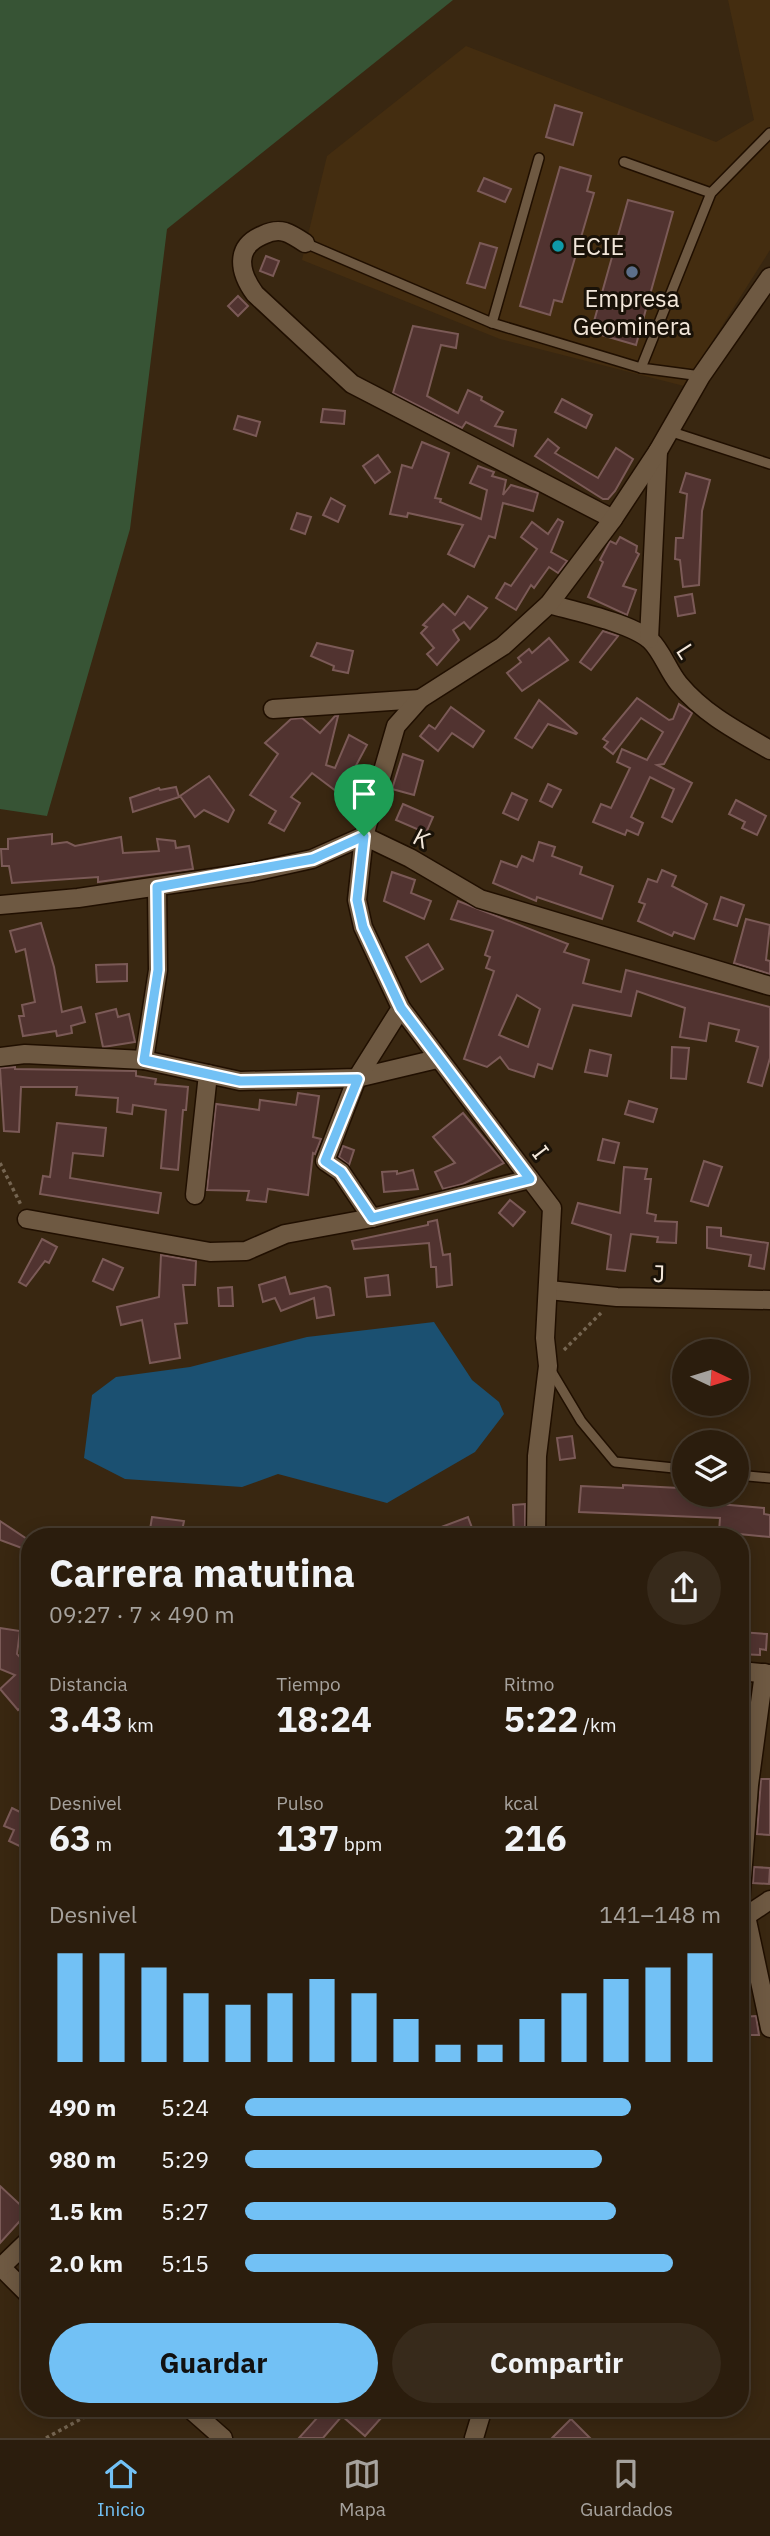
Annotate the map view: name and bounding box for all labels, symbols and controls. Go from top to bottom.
place label: ECIE [572,230,625,262]
marker: ECIE [550,238,566,254]
marker: Empresa Geominera [624,264,640,280]
place label: Empresa Geominera [573,282,691,342]
street label: L [669,637,703,665]
pin [334,764,394,836]
icon: arrive [345,775,383,813]
street label: K [408,820,436,856]
street label: I [525,1139,557,1165]
street label: J [653,1257,665,1289]
north arrow [672,1339,749,1416]
map controls [672,1339,749,1507]
button: layers [672,1430,749,1507]
text: Carrera matutina [49,1548,355,1597]
button: share [647,1551,721,1625]
text: 09:27 · 7 × 490 m [49,1599,235,1629]
text: Distancia [49,1672,128,1696]
text: Tiempo [276,1672,341,1696]
text: Ritmo [504,1672,554,1696]
text: 3.43 [49,1696,123,1742]
text: 18:24 [276,1696,372,1742]
text: 5:22 [504,1696,578,1742]
text: km [123,1713,154,1737]
text: /km [578,1713,617,1737]
text: Desnivel [49,1791,122,1815]
text: Pulso [276,1791,324,1815]
text: kcal [504,1791,538,1815]
text: 63 [49,1815,91,1861]
text: 137 [276,1815,339,1861]
text: 216 [504,1815,567,1861]
text: m [91,1832,112,1856]
text: bpm [339,1832,382,1856]
text: Desnivel [49,1899,137,1929]
text: 141–148 m [599,1899,721,1929]
text: 490 m [49,2092,116,2122]
text: 5:24 [161,2092,209,2122]
text: 980 m [49,2144,116,2174]
text: 5:29 [161,2144,209,2174]
text: 1.5 km [49,2196,123,2226]
text: 5:27 [161,2196,209,2226]
text: 2.0 km [49,2248,123,2278]
text: 5:15 [161,2248,209,2278]
button: Guardar [49,2323,378,2403]
button: Compartir [392,2323,721,2403]
tab: Inicio [97,2455,145,2521]
tab: Mapa [339,2455,386,2521]
tab: Guardados [580,2455,673,2521]

